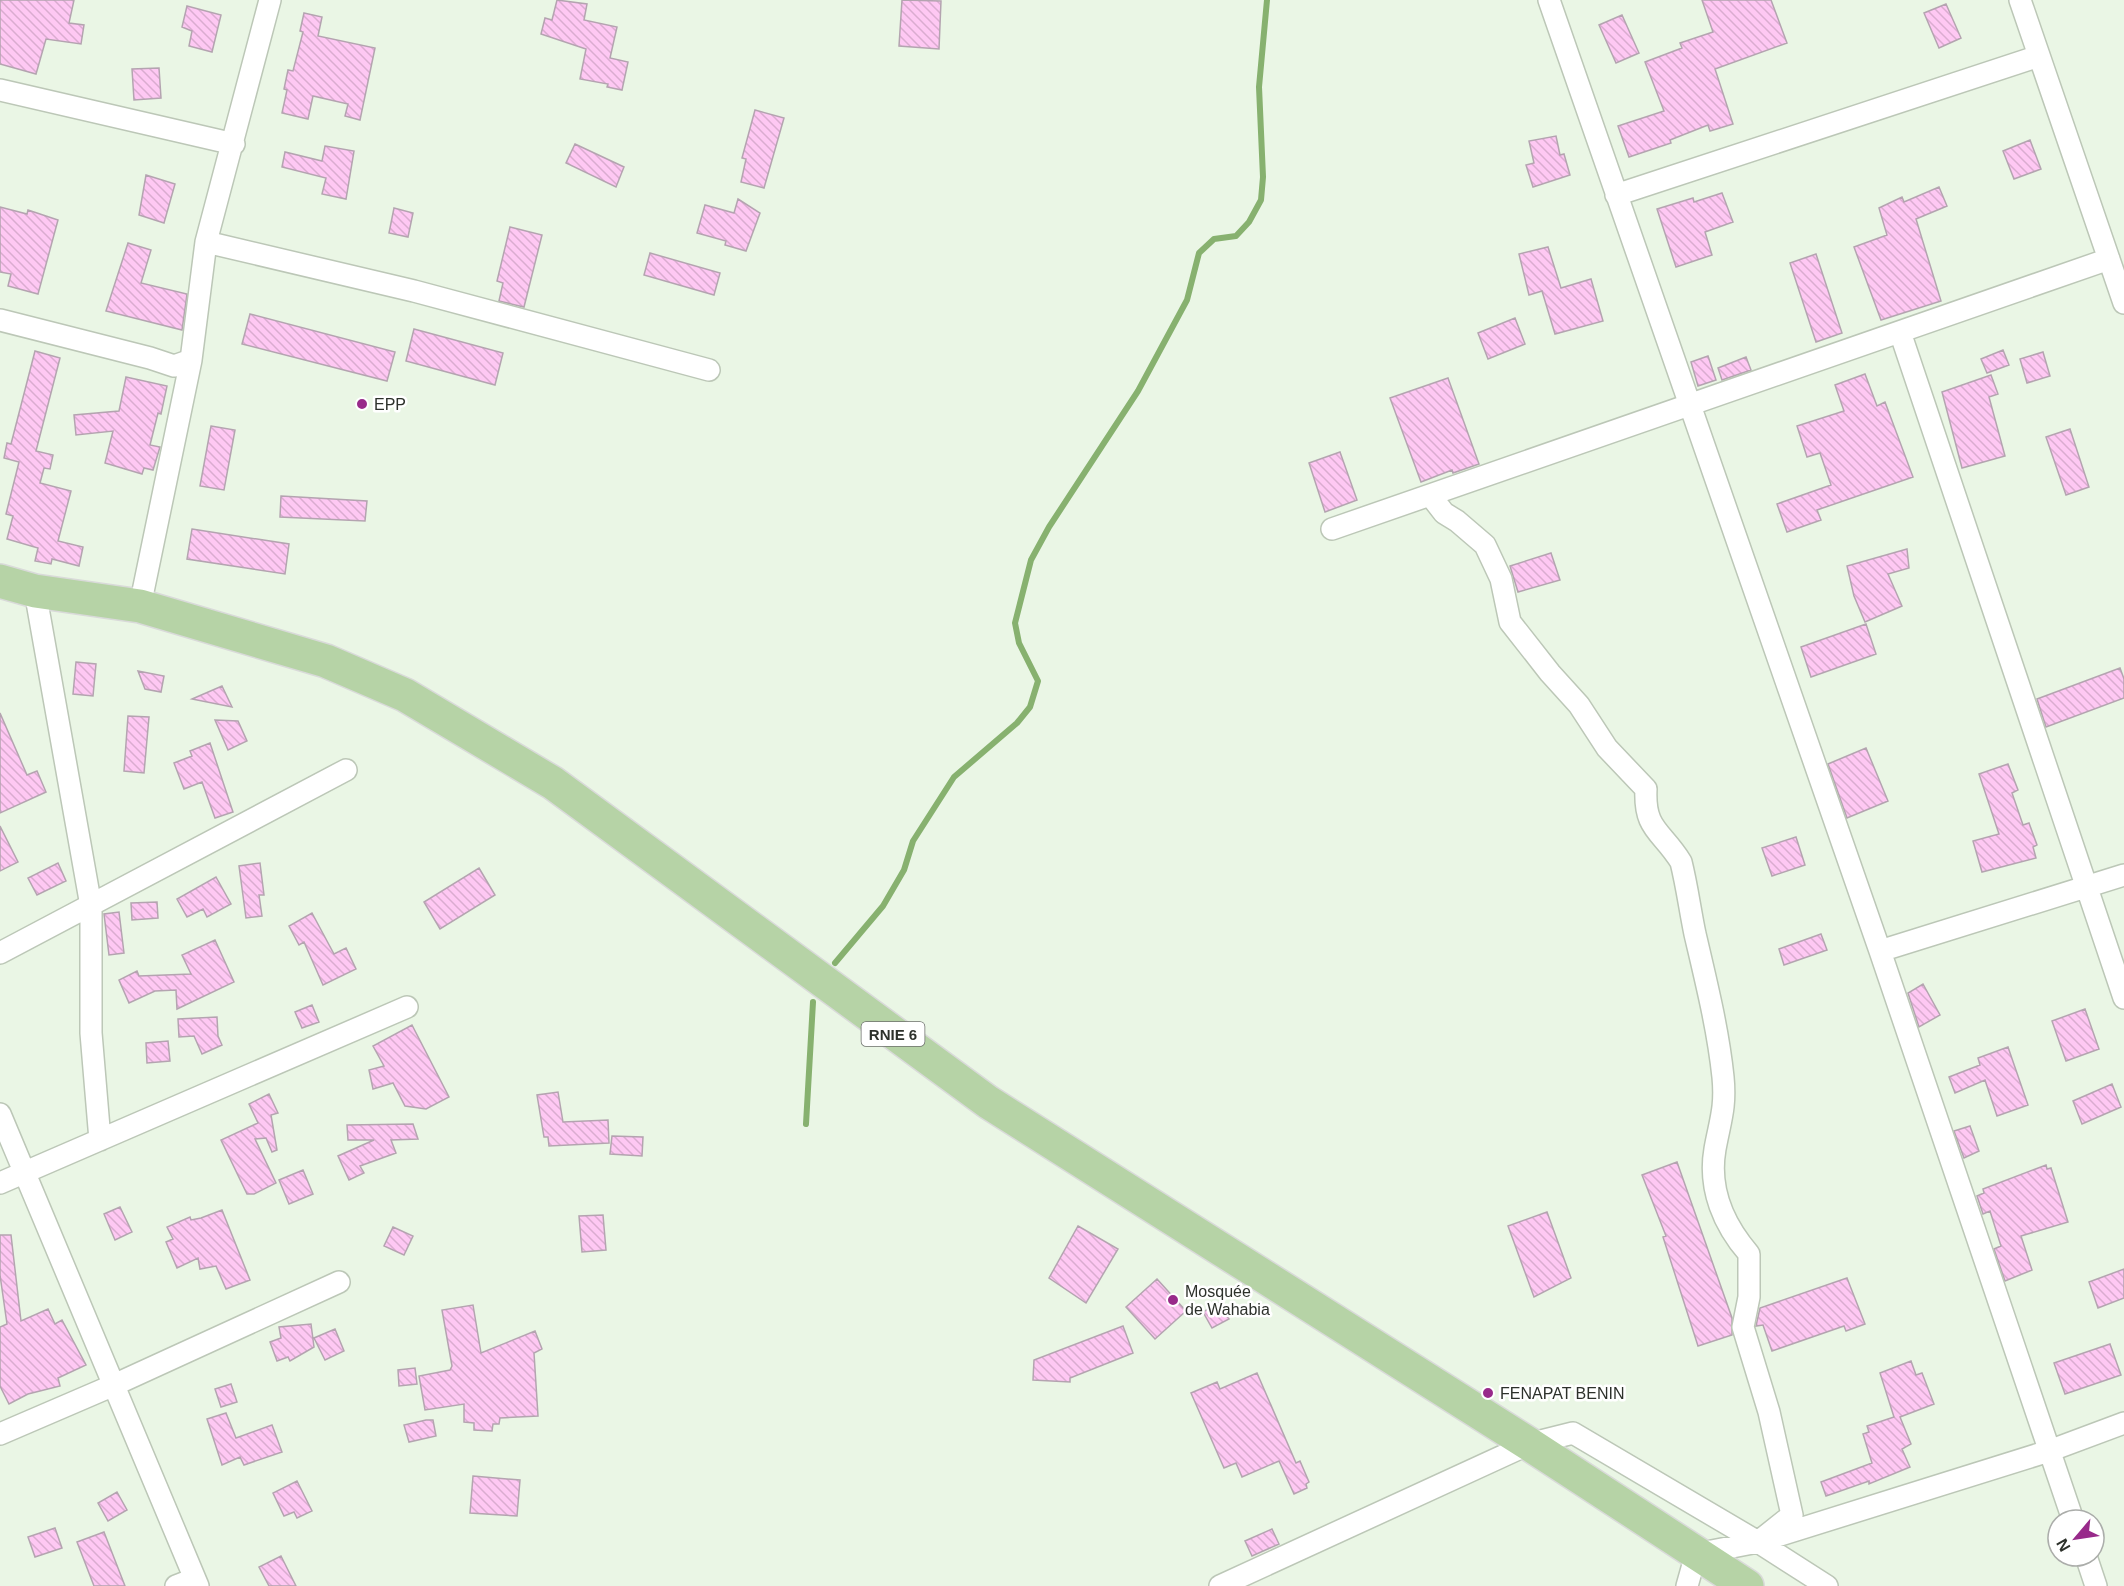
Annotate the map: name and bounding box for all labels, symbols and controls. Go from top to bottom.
place label: EPP [374,396,406,413]
marker: EPP [355,397,369,411]
road number: RNIE 6 [862,1022,924,1046]
place label: Mosquée de Wahabia [1185,1283,1270,1318]
marker: Mosquée de Wahabia [1166,1293,1180,1307]
place label: FENAPAT BENIN [1500,1385,1624,1402]
marker: FENAPAT BENIN [1481,1386,1495,1400]
north arrow [2046,1508,2106,1568]
text: N [2053,1536,2074,1554]

